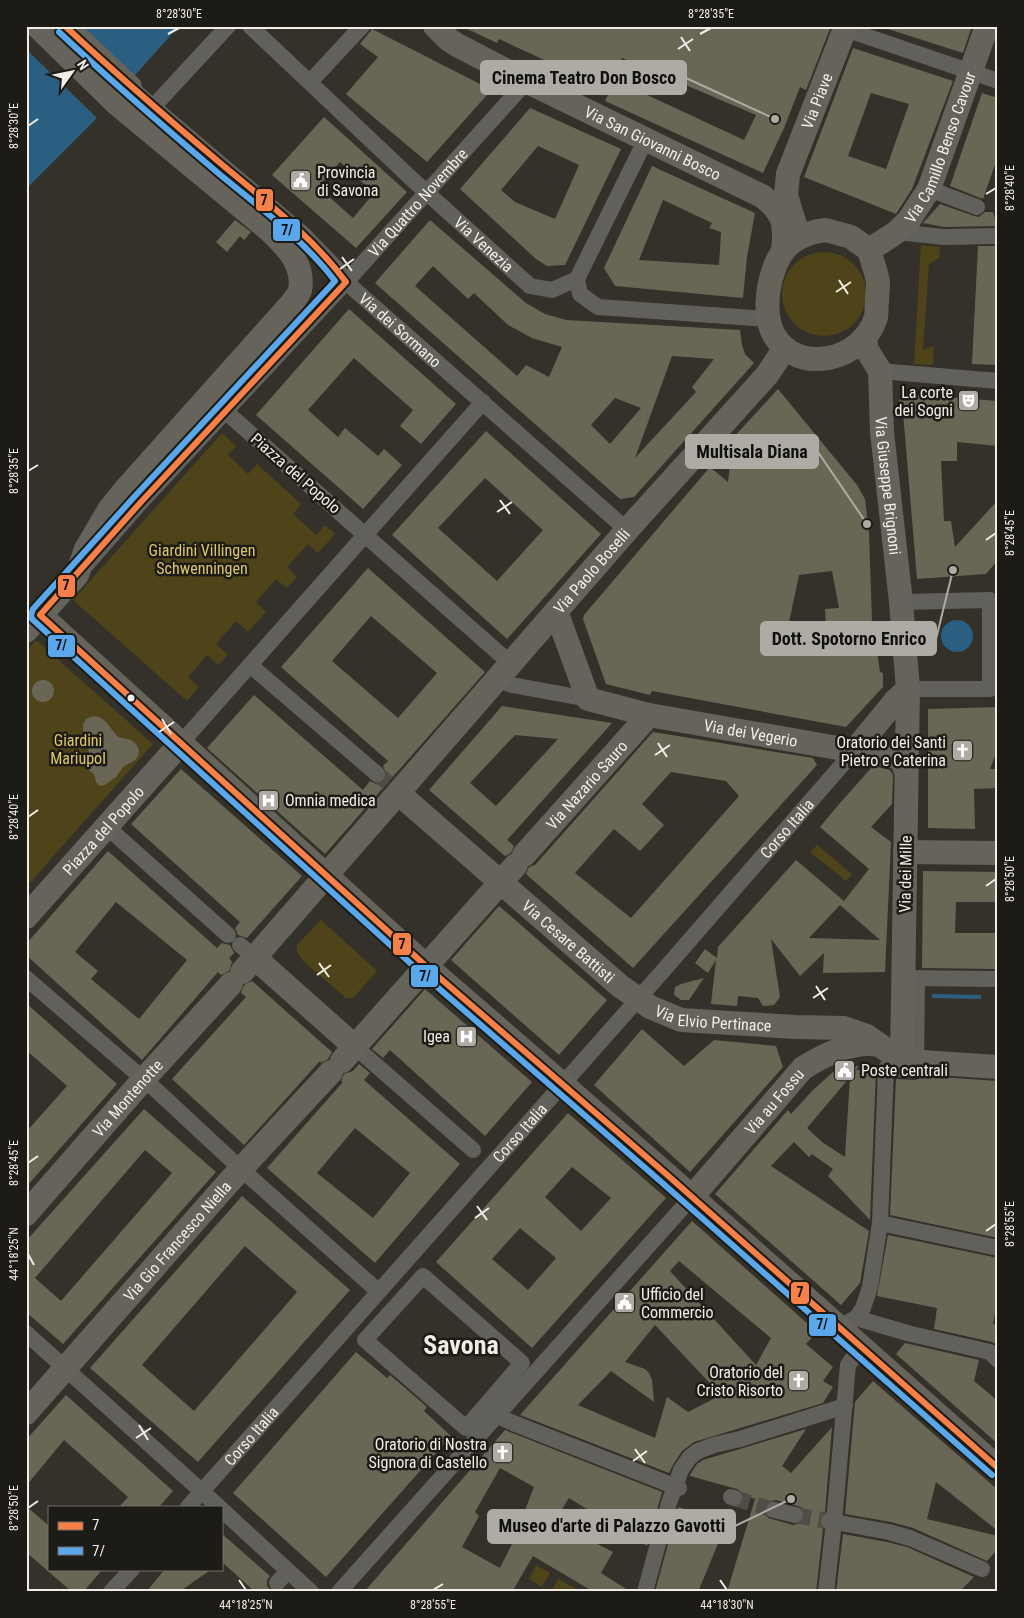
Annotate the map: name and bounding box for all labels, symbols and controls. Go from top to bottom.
text: 8°28'30"E [156,7,202,21]
text: 8°28'35"E [688,7,734,21]
north arrow [48,48,98,98]
text: N [74,57,92,73]
callout: Cinema Teatro Don Bosco [481,61,686,94]
text: Cinema Teatro Don Bosco [492,67,676,88]
street label: Via Camillo Benso Cavour [901,69,980,227]
street label: Via Piave [798,70,837,132]
street label: Via San Giovanni Bosco [581,102,724,184]
text: 8°28'30"E [7,103,21,149]
street label: Via Quattro Novembre [364,145,472,261]
place label: Provincia di Savona [317,163,378,200]
text: 8°28'40"E [1003,165,1017,211]
public building icon: Provincia di Savona [289,169,313,193]
line badge: 7 [255,188,274,212]
text: 7 [260,192,268,208]
street label: Via Venezia [450,213,517,276]
line badge: 7/ [272,218,301,242]
text: 7/ [281,222,293,238]
street label: Via dei Sormano [355,289,445,372]
place label: La corte dei Sogni [895,383,953,420]
theatre icon: La corte dei Sogni [957,389,981,413]
street label: Via Giuseppe Brignoni [872,416,905,556]
street label: Piazza del Popolo [247,429,344,518]
callout: Multisala Diana [686,435,818,468]
text: Multisala Diana [696,441,808,462]
text: 8°28'35"E [7,448,21,494]
text: 8°28'45"E [1003,510,1017,556]
street label: Via Paolo Boselli [550,525,634,618]
park label: Giardini Villingen Schwenningen [149,541,255,578]
line badge: 7 [57,574,76,598]
text: 7 [62,577,70,593]
callout: Dott. Spotorno Enrico [761,622,936,655]
text: Dott. Spotorno Enrico [772,628,926,649]
line badge: 7/ [47,634,76,658]
text: 7/ [55,637,67,653]
unlabelled marker [126,693,136,703]
street label: Via dei Vegerio [702,716,799,751]
park label: Giardini Mariupol [50,731,106,768]
place label: Oratorio dei Santi Pietro e Caterina [836,733,946,770]
street label: Via Nazario Sauro [542,737,632,834]
church icon: Oratorio dei Santi Pietro e Caterina [950,739,974,763]
street label: Piazza del Popolo [59,782,148,879]
hospital icon: Omnia medica [257,788,281,812]
place label: Omnia medica [285,791,376,810]
text: 8°28'40"E [7,794,21,840]
street label: Corso Italia [756,795,818,862]
street label: Via dei Mille [895,835,916,913]
text: 8°28'50"E [1003,856,1017,902]
street label: Via Cesare Battisti [518,896,618,987]
line badge: 7 [392,932,412,956]
text: 7 [398,936,406,952]
line badge: 7/ [410,964,439,988]
text: 7/ [419,968,431,984]
street label: Via Elvio Pertinace [652,1001,772,1036]
hospital icon: Igea [454,1024,478,1048]
place label: Igea [423,1027,450,1046]
street label: Via Montenotte [89,1056,167,1141]
public building icon: Poste centrali [833,1058,857,1082]
place label: Poste centrali [861,1061,948,1080]
street label: Via au Fossu [741,1065,808,1139]
street label: Corso Italia [489,1100,551,1166]
text: 8°28'45"E [7,1140,21,1186]
street label: Via Gio Francesco Niella [120,1177,235,1305]
text: 8°28'55"E [1003,1201,1017,1247]
text: 44°18'25"N [7,1227,21,1281]
line badge: 7 [790,1281,810,1305]
text: 7 [796,1284,804,1300]
place label: Ufficio del Commercio [641,1285,714,1322]
public building icon: Ufficio del Commercio [613,1291,637,1315]
line badge: 7/ [808,1313,837,1337]
text: 7/ [816,1316,828,1332]
district label: Savona [423,1330,499,1360]
place label: Oratorio del Cristo Risorto [696,1363,783,1400]
church icon: Oratorio del Cristo Risorto [787,1369,811,1393]
street label: Corso Italia [220,1403,282,1470]
place label: Oratorio di Nostra Signora di Castello [369,1435,487,1472]
church icon: Oratorio di Nostra Signora di Castello [491,1441,515,1465]
text: 8°28'50"E [7,1485,21,1531]
legend [48,1506,222,1570]
callout: Museo d'arte di Palazzo Gavotti [488,1510,735,1543]
text: Museo d'arte di Palazzo Gavotti [499,1515,725,1536]
text: 7 [92,1516,99,1534]
text: 7/ [92,1542,105,1560]
text: 44°18'25"N [219,1598,273,1612]
text: 8°28'55"E [410,1598,456,1612]
text: 44°18'30"N [700,1598,754,1612]

